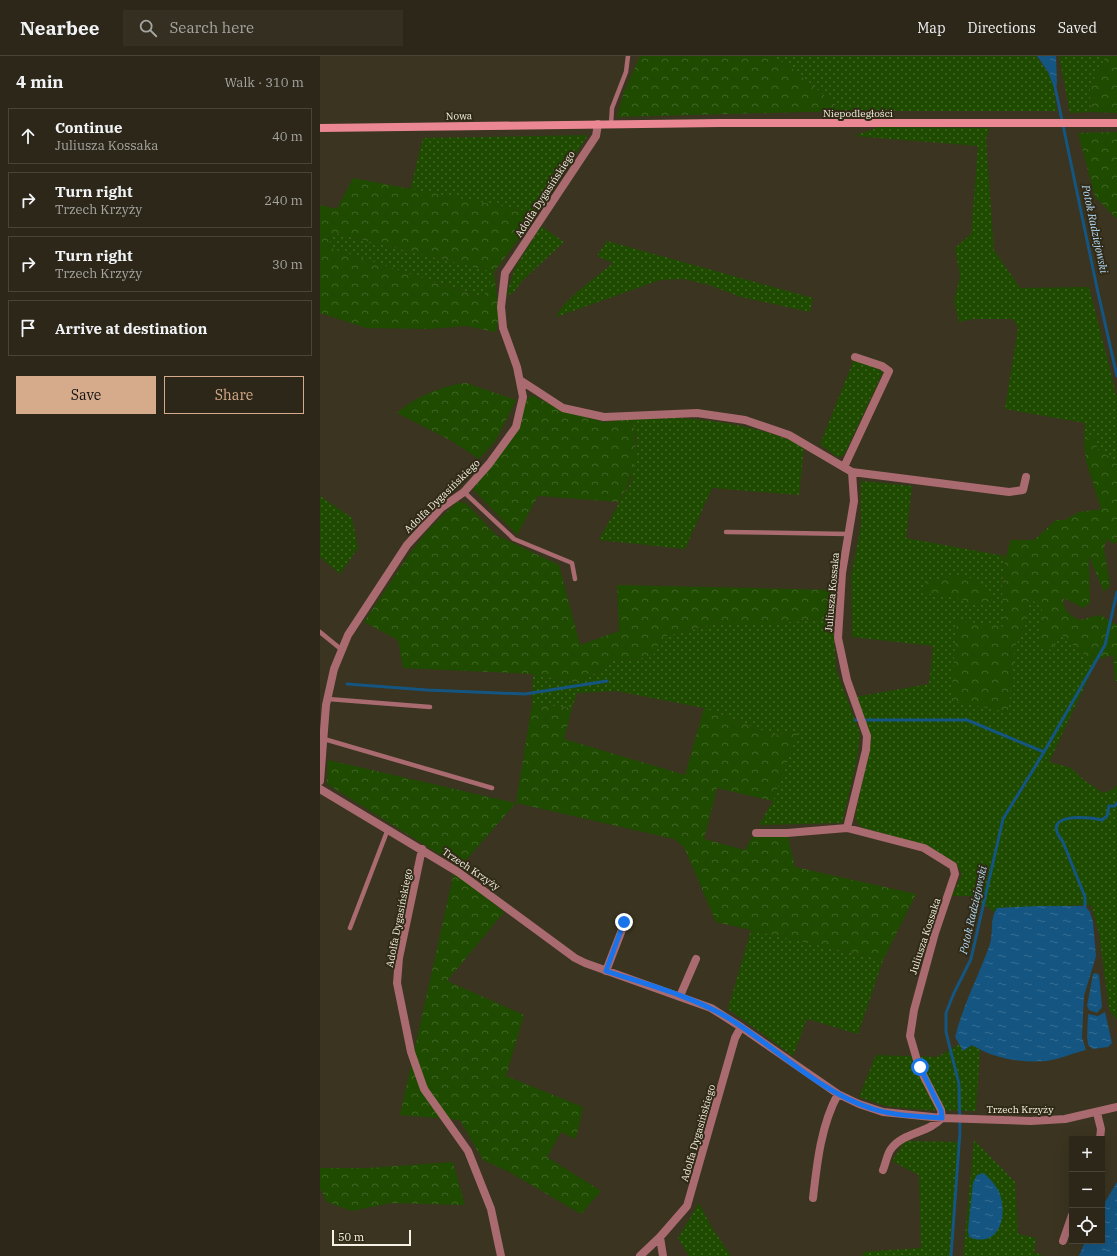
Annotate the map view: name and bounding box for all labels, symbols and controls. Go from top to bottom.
search box [123,10,403,46]
text: Nearbee [20,16,99,40]
icon: search [137,17,159,39]
text: Search here [169,18,254,37]
text: Map [917,19,946,37]
text: Directions [968,19,1036,37]
text: Saved [1058,19,1097,37]
text: 4 min [16,71,64,93]
text: Walk · 310 m [225,74,304,91]
street label: Niepodległości [823,107,893,120]
street label: Nowa [446,109,473,123]
text: Continue [55,118,122,137]
icon: ahead [17,125,39,147]
text: 40 m [272,128,303,145]
text: Juliusza Kossaka [55,137,158,154]
street label: Adolfa Dygasińskiego [512,148,578,240]
text: Turn right [55,182,133,201]
water label: Potok Radziejowski [1079,182,1111,275]
icon: right [17,189,39,211]
text: 240 m [264,192,303,209]
text: Trzech Krzyży [55,201,142,218]
text: Turn right [55,246,133,265]
icon: right [17,253,39,275]
text: 30 m [272,256,303,273]
text: Trzech Krzyży [55,265,142,282]
icon: arrive [17,317,39,339]
text: Arrive at destination [55,319,207,338]
button: Save [16,376,156,414]
button: Share [164,376,304,414]
street label: Adolfa Dygasińskiego [401,456,483,536]
street label: Juliusza Kossaka [822,551,842,632]
street label: Trzech Krzyży [440,845,503,894]
water label: Potok Radziejowski [956,864,990,957]
street label: Adolfa Dygasińskiego [383,867,415,969]
street label: Juliusza Kossaka [907,896,944,976]
route end [615,913,633,931]
route start [911,1058,929,1076]
street label: Adolfa Dygasińskiego [678,1083,718,1183]
street label: Trzech Krzyży [986,1103,1054,1116]
map controls [1069,1136,1105,1244]
button: + [1069,1136,1105,1172]
button: − [1069,1172,1105,1208]
button: locate [1069,1208,1105,1244]
scale bar [332,1228,411,1247]
text: 50 m [338,1230,364,1244]

